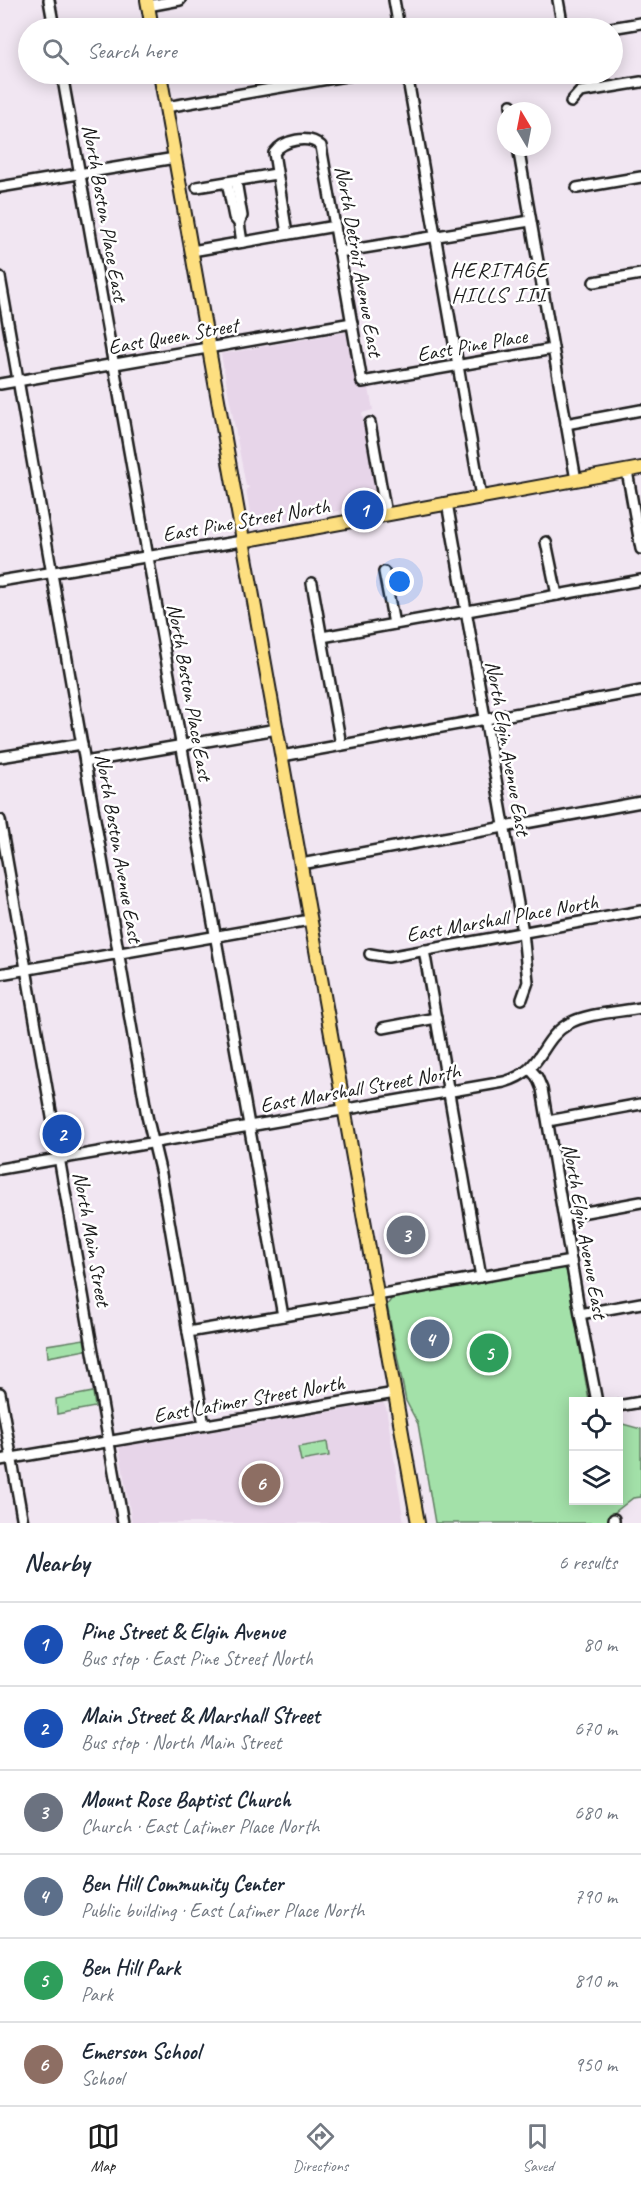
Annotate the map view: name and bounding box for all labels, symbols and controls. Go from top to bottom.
search box [18,18,623,84]
icon: search [39,35,72,68]
text: Search here [87,37,177,65]
north arrow [497,102,551,156]
street label: North Boston Place East [77,123,134,305]
street label: North Detroit Avenue East [329,164,389,360]
district label: HERITAGE HILLS III [450,256,550,309]
street label: East Queen Street [106,311,243,360]
street label: East Pine Place [415,322,530,367]
pin: 1 [344,488,384,532]
street label: East Pine Street North [161,492,332,547]
your location [385,567,414,596]
street label: North Boston Place East [162,602,219,784]
street label: North Elgin Avenue East [480,659,537,839]
street label: North Boston Avenue East [90,752,149,946]
street label: East Marshall Place North [404,888,600,948]
street label: East Marshall Street North [258,1057,463,1118]
pin: 2 [42,1112,82,1156]
street label: North Elgin Avenue East [557,1142,614,1322]
street label: North Main Street [67,1170,117,1310]
pin: 3 [386,1212,426,1258]
pin: 4 [410,1316,450,1362]
pin: 5 [470,1330,508,1376]
street label: East Latimer Street North [152,1369,348,1429]
map controls [569,1397,623,1505]
button: locate [569,1397,623,1451]
button: layers [569,1451,623,1505]
pin: 6 [242,1460,280,1506]
text: Nearby [24,1546,89,1579]
text: 6 results [558,1550,617,1575]
text: Pine Street & Elgin Avenue [81,1618,285,1646]
text: 1 [39,1632,48,1657]
text: 80 m [583,1632,617,1657]
text: Bus stop · East Pine Street North [81,1646,313,1671]
text: Main Street & Marshall Street [81,1702,320,1730]
text: 2 [39,1716,48,1741]
text: 670 m [574,1716,617,1741]
text: Bus stop · North Main Street [81,1730,281,1755]
text: Mount Rose Baptist Church [81,1786,291,1814]
text: 3 [39,1800,48,1825]
text: 680 m [574,1800,617,1825]
text: Church · East Latimer Place North [81,1814,319,1839]
text: Ben Hill Community Center [81,1870,283,1898]
text: 4 [39,1884,48,1909]
text: 790 m [574,1884,617,1909]
text: Public building · East Latimer Place North [81,1898,364,1923]
text: Ben Hill Park [81,1954,180,1982]
text: 5 [39,1968,48,1993]
text: 810 m [574,1968,617,1993]
text: Park [81,1982,113,2007]
text: Emerson School [81,2038,200,2066]
text: 6 [39,2052,48,2077]
text: 950 m [574,2052,617,2077]
text: School [81,2066,124,2091]
tab: Map [87,2120,120,2176]
tab: Directions [293,2120,348,2176]
tab: Saved [521,2120,554,2176]

